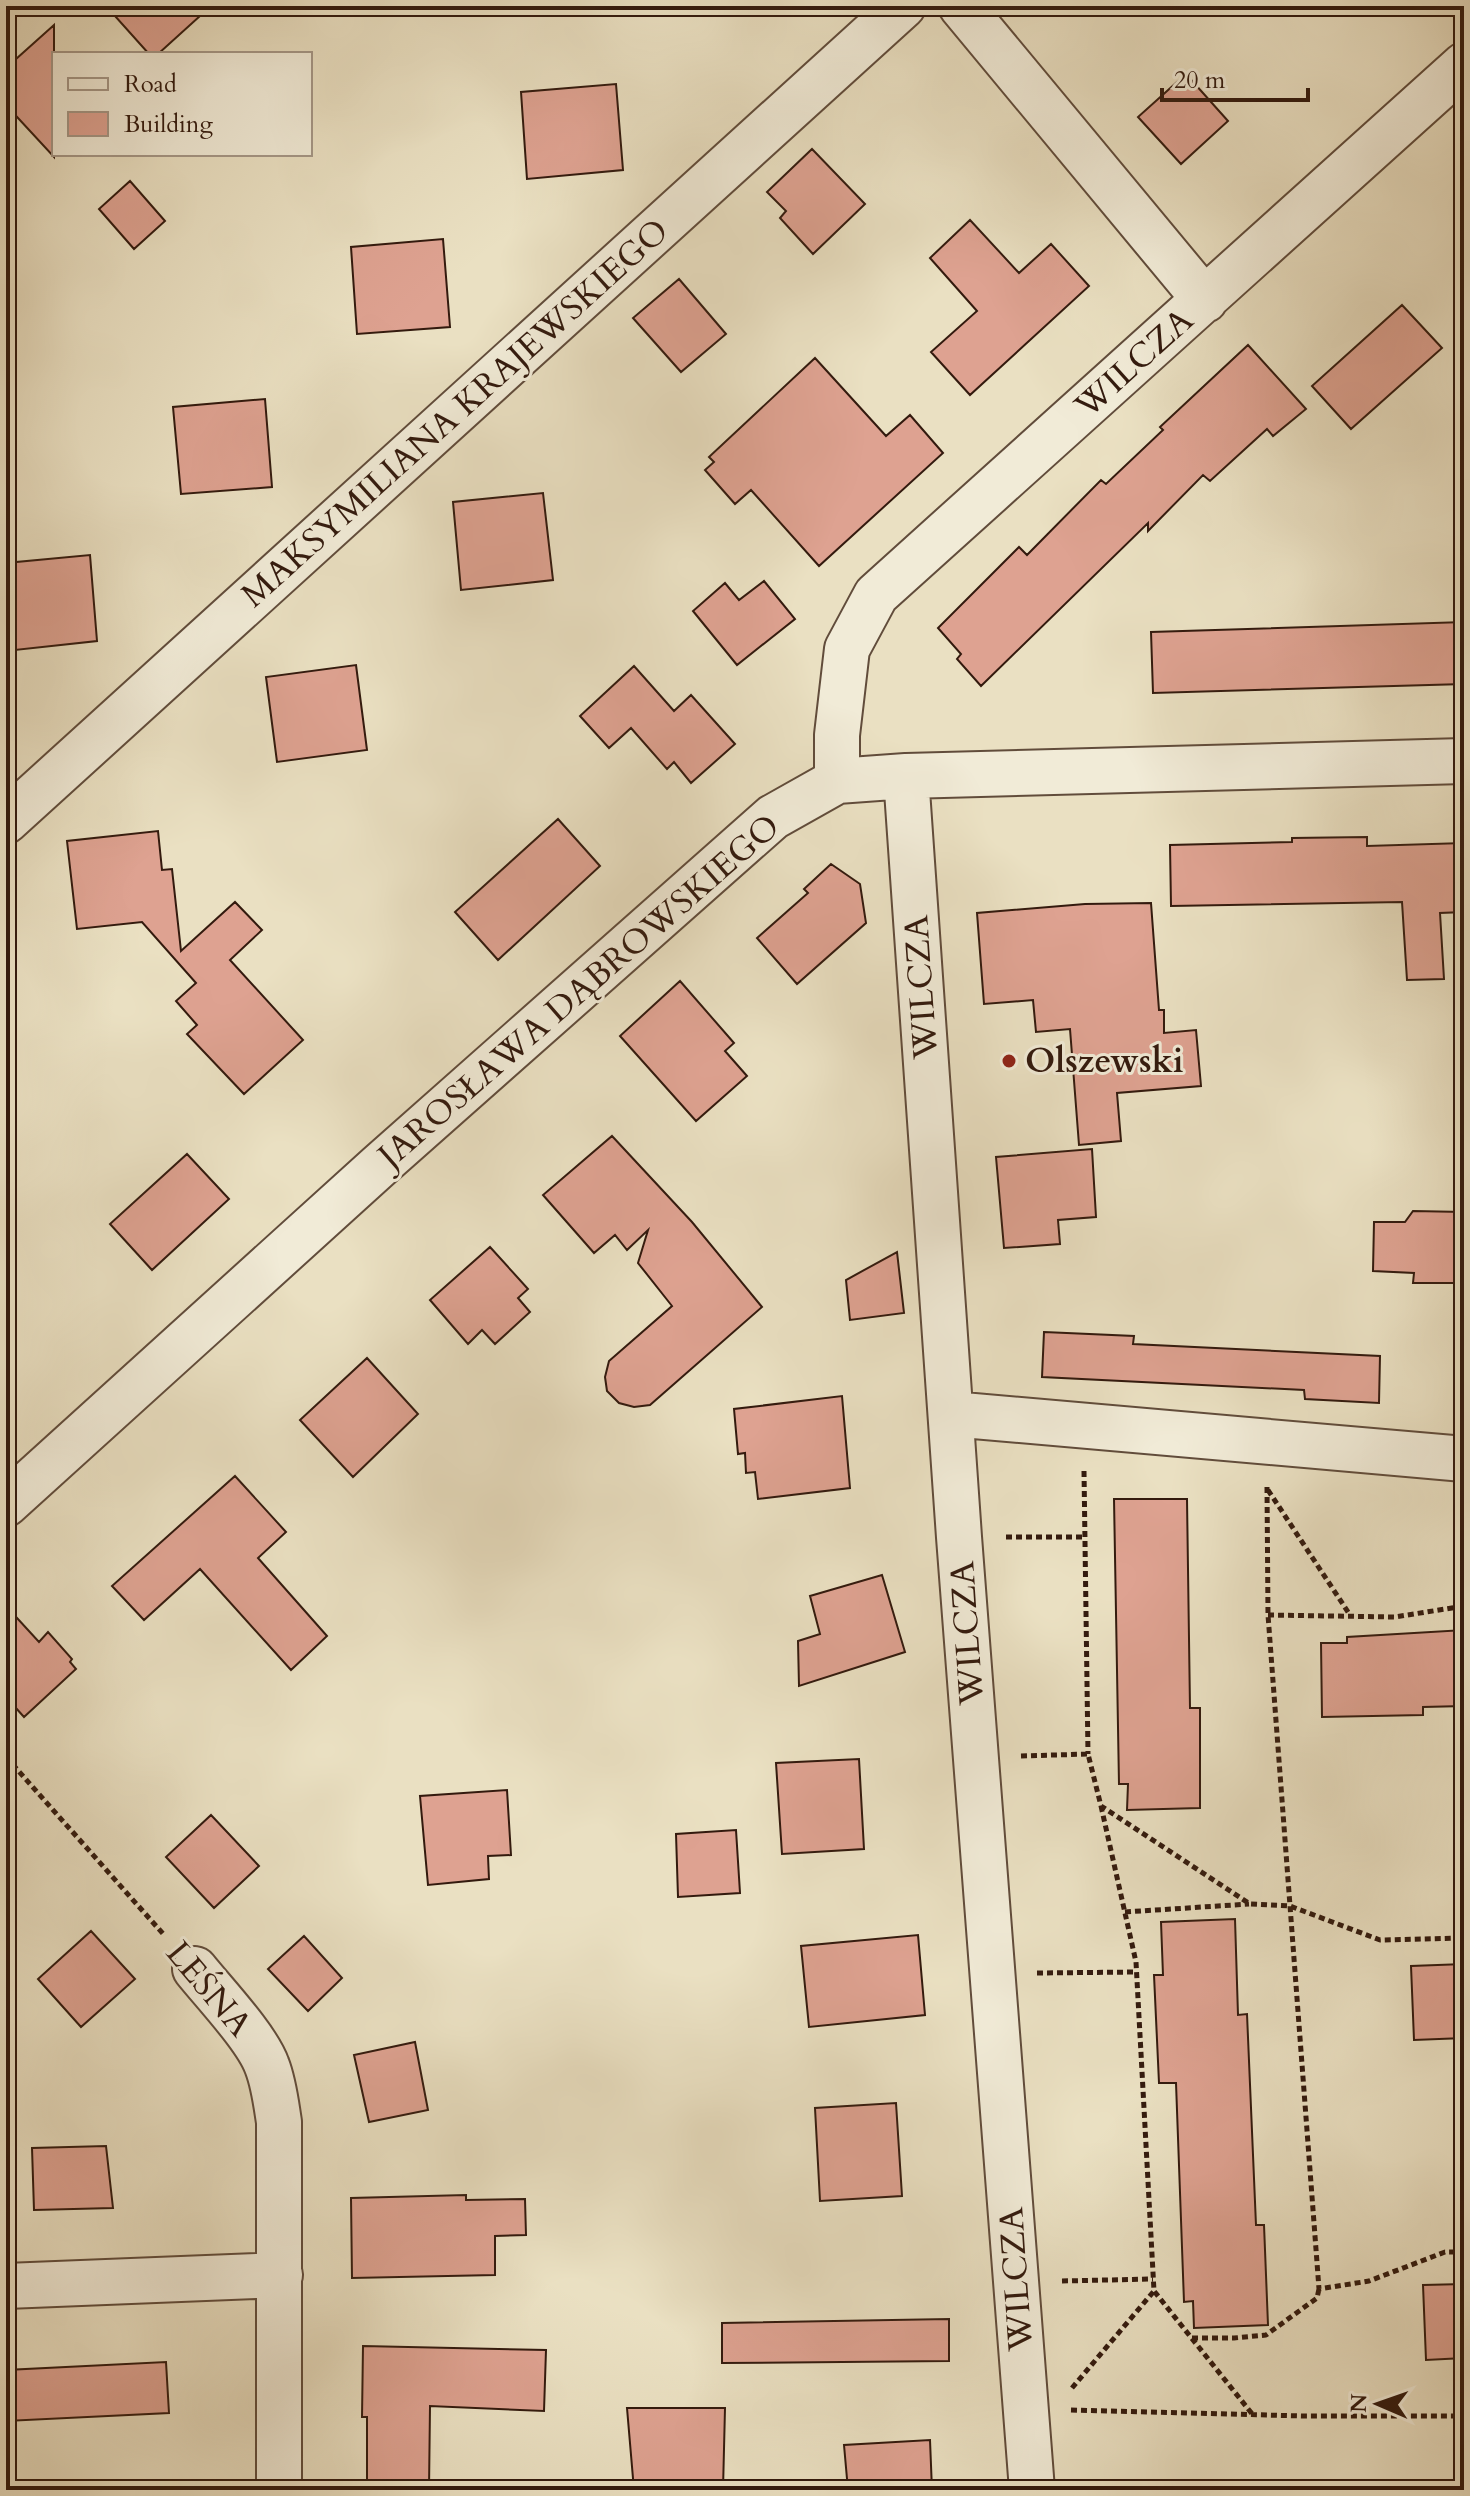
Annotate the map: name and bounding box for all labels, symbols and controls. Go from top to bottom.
legend [52,52,312,156]
scale bar [1162,52,1308,102]
text: 20 m [1174,64,1226,97]
text: Road [124,68,177,101]
text: Building [124,108,214,141]
street label: MAKSYMILIANA KRAJEWSKIEGO [231,208,679,618]
street label: WILCZA [1064,297,1204,429]
street label: JAROSŁAWA DĄBROWSKIEGO [365,804,790,1182]
street label: WILCZA [893,913,949,1062]
place label: Olszewski [1025,1038,1184,1084]
marker: Olszewski [1000,1052,1018,1070]
street label: WILCZA [939,1559,995,1708]
street label: LEŚNA [155,1931,263,2047]
street label: WILCZA [988,2205,1044,2354]
north arrow [1338,2364,1418,2444]
text: N [1344,2393,1374,2413]

